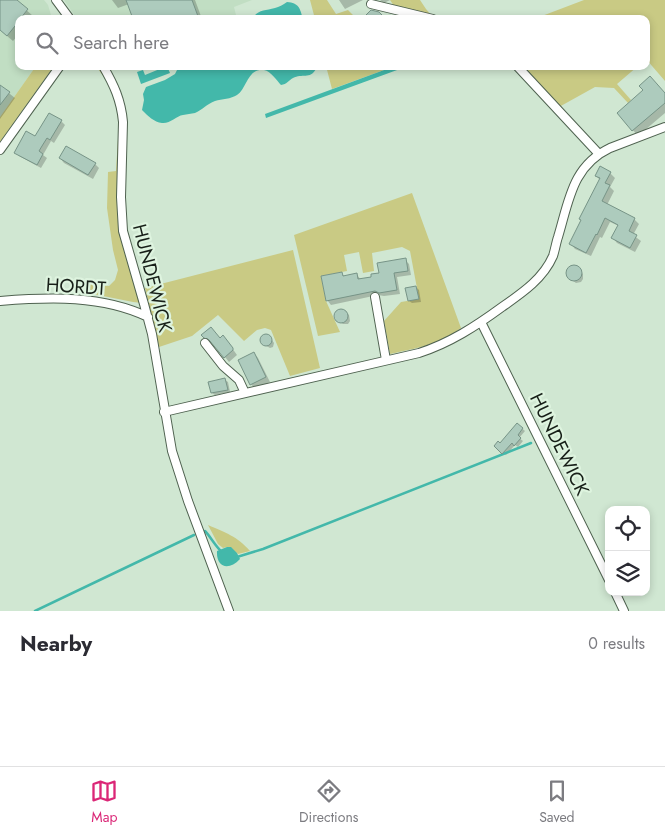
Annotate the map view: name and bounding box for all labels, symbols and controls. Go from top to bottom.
search box [15,15,650,70]
icon: search [33,29,61,57]
text: Search here [73,29,169,56]
street label: HUNDEWICK [126,221,179,335]
street label: HORDT [45,271,107,302]
street label: HUNDEWICK [523,389,596,500]
map controls [605,506,650,596]
button: locate [605,506,650,551]
button: layers [605,551,650,596]
text: Nearby [20,629,92,659]
text: 0 results [588,632,645,655]
tab: Map [90,777,118,827]
tab: Directions [299,777,358,827]
tab: Saved [539,777,575,827]

